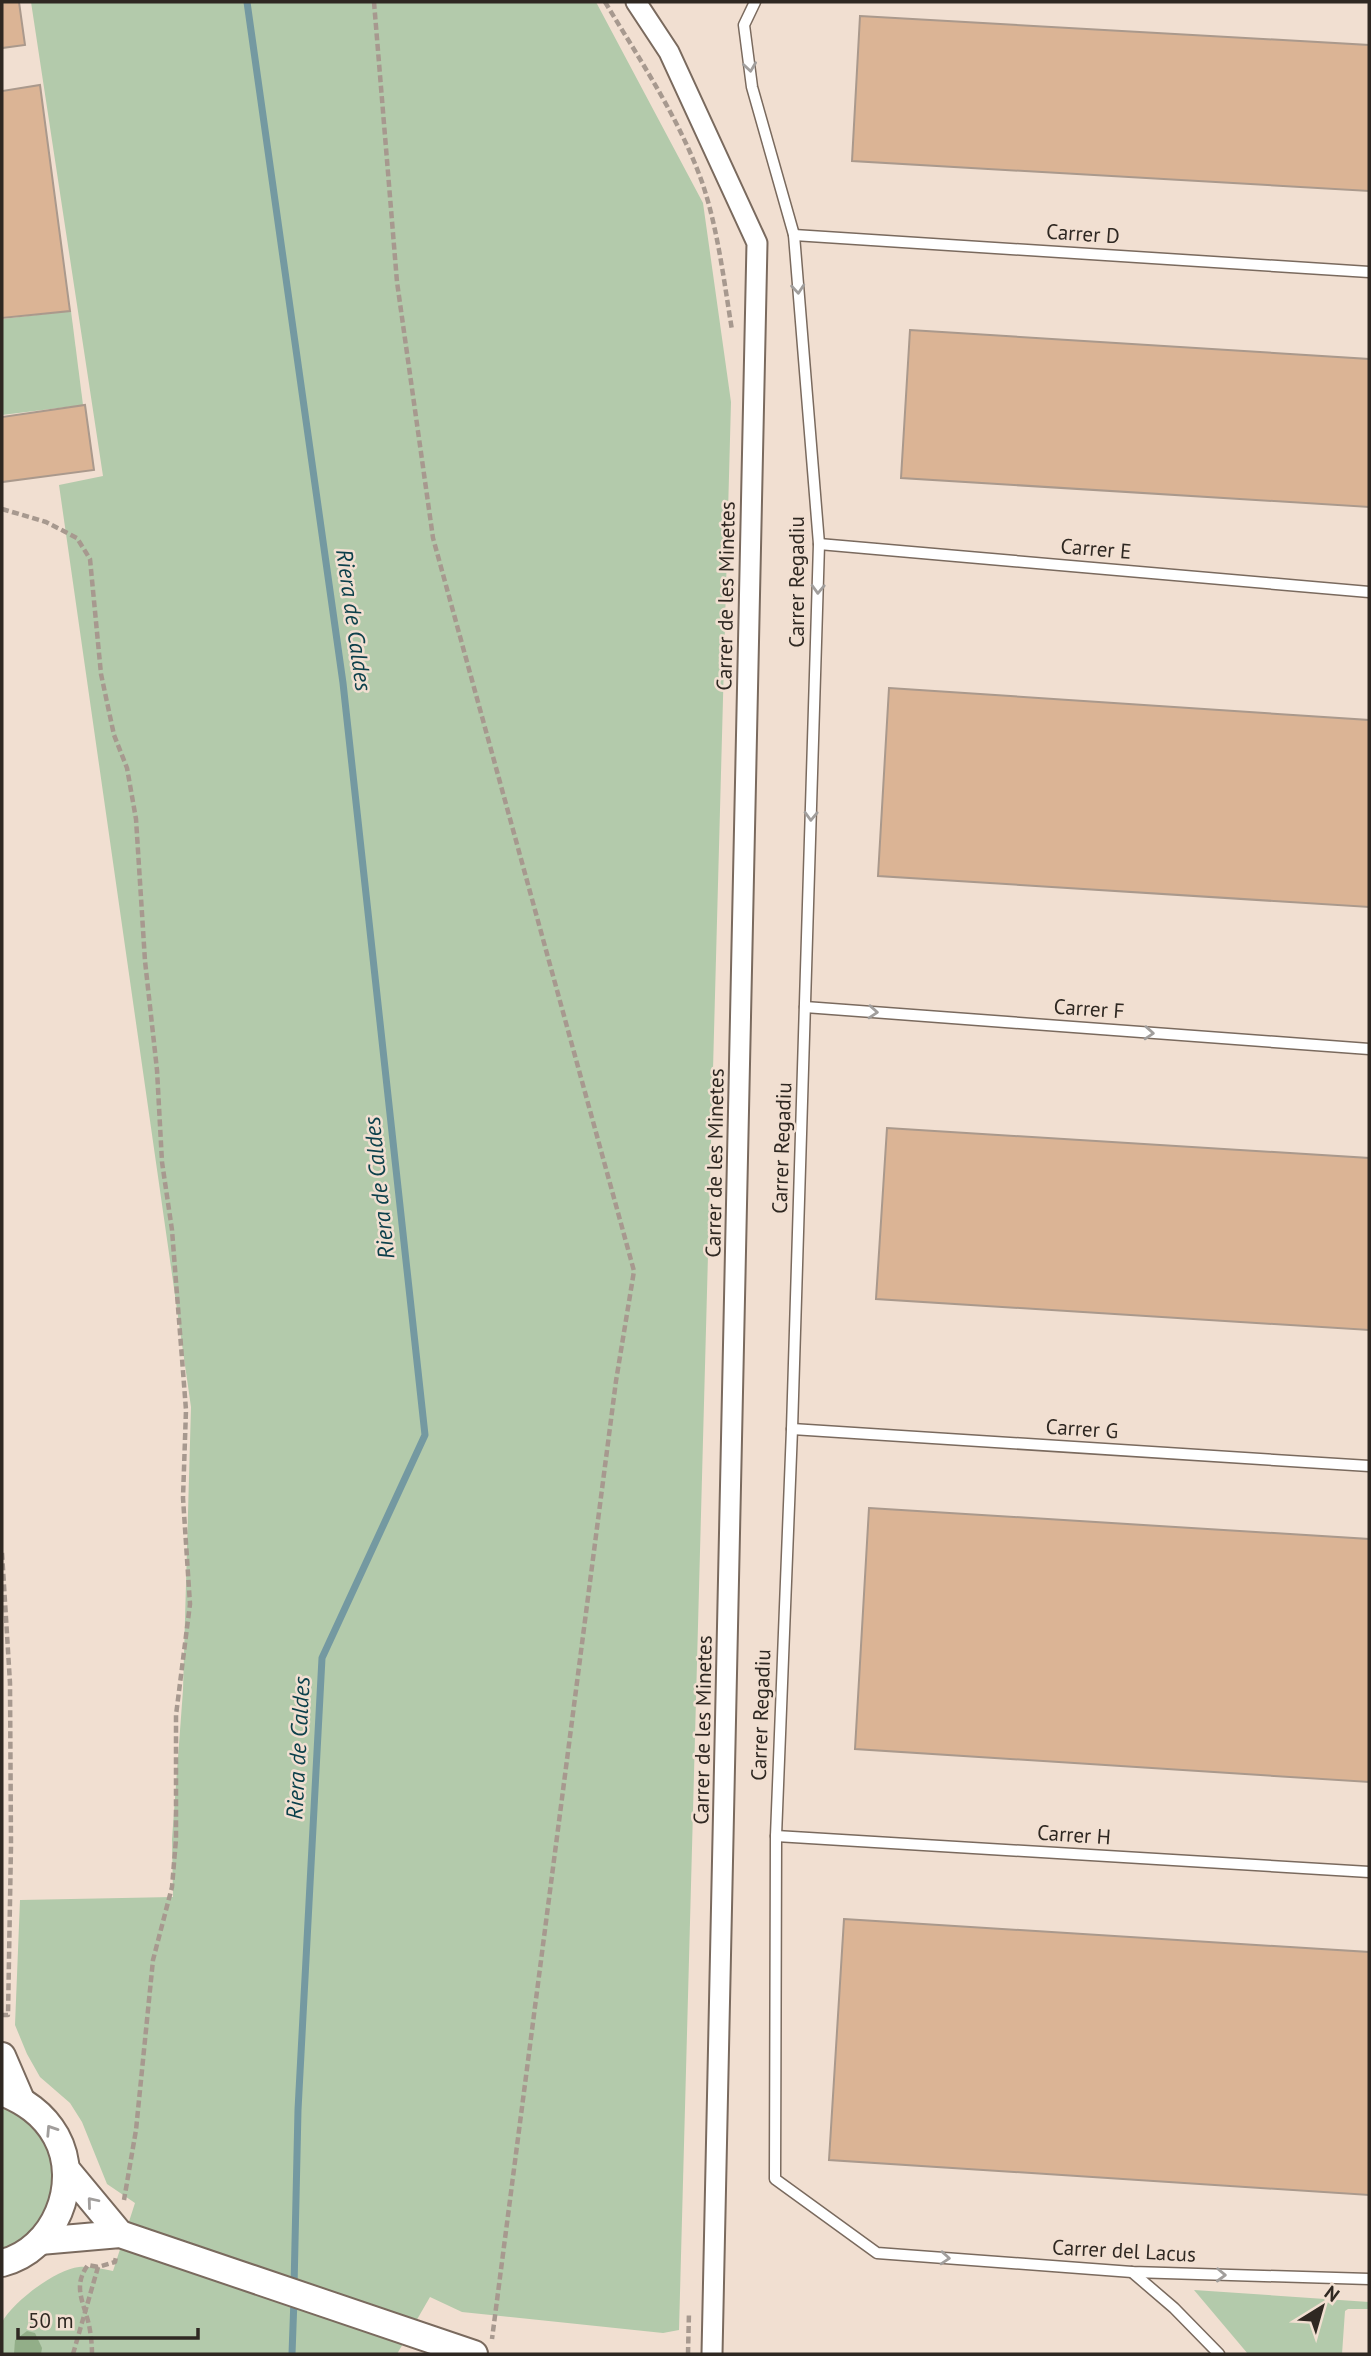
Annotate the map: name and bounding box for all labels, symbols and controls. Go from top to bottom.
one-way arrow [742,61,757,73]
street label: Carrer D [1045,217,1121,250]
one-way arrow [790,283,805,294]
street label: Carrer de les Minetes [710,501,741,691]
street label: Carrer Regadiu [783,516,810,648]
street label: Carrer E [1059,532,1133,565]
water label: Riera de Caldes [330,547,379,694]
one-way arrow [810,584,825,595]
one-way arrow [803,811,819,822]
street label: Carrer F [1053,993,1125,1024]
one-way arrow [868,1004,879,1019]
one-way arrow [1144,1025,1155,1040]
street label: Carrer de les Minetes [699,1068,730,1258]
street label: Carrer Regadiu [766,1082,797,1214]
water label: Riera de Caldes [357,1115,400,1261]
street label: Carrer G [1045,1413,1119,1445]
street label: Carrer de les Minetes [687,1635,718,1825]
street label: Carrer Regadiu [745,1649,776,1781]
water label: Riera de Caldes [279,1675,316,1820]
street label: Carrer H [1036,1818,1112,1851]
one-way arrow [47,2125,59,2138]
one-way arrow [88,2197,100,2210]
street label: Carrer del Lacus [1051,2233,1197,2268]
one-way arrow [940,2250,951,2265]
one-way arrow [1216,2267,1227,2282]
north arrow [1287,2272,1357,2342]
text: N [1320,2280,1344,2307]
scale bar [18,2296,198,2340]
text: 50 m [28,2307,74,2334]

